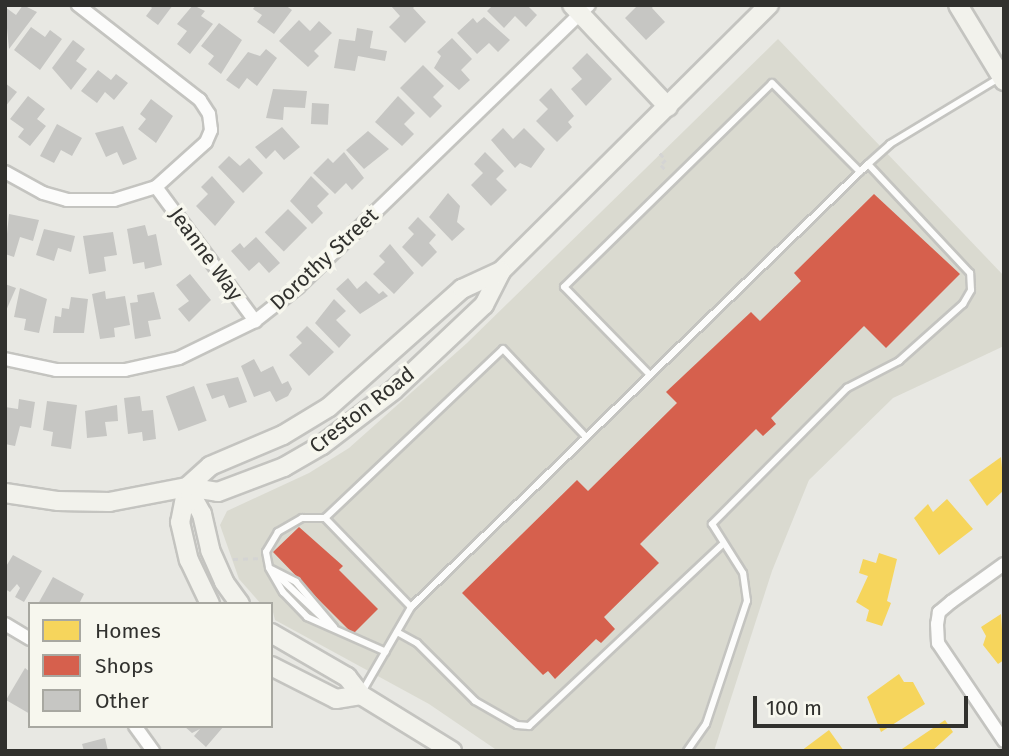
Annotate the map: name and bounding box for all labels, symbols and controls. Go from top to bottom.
street label: Jeanne Way [164,203,248,305]
street label: Dorothy Street [265,203,383,315]
street label: Creston Road [305,361,419,459]
legend [28,602,273,728]
text: Homes [95,618,161,644]
text: Shops [95,653,153,679]
scale bar [757,682,972,726]
text: Other [95,688,149,714]
text: 100 m [766,695,822,721]

